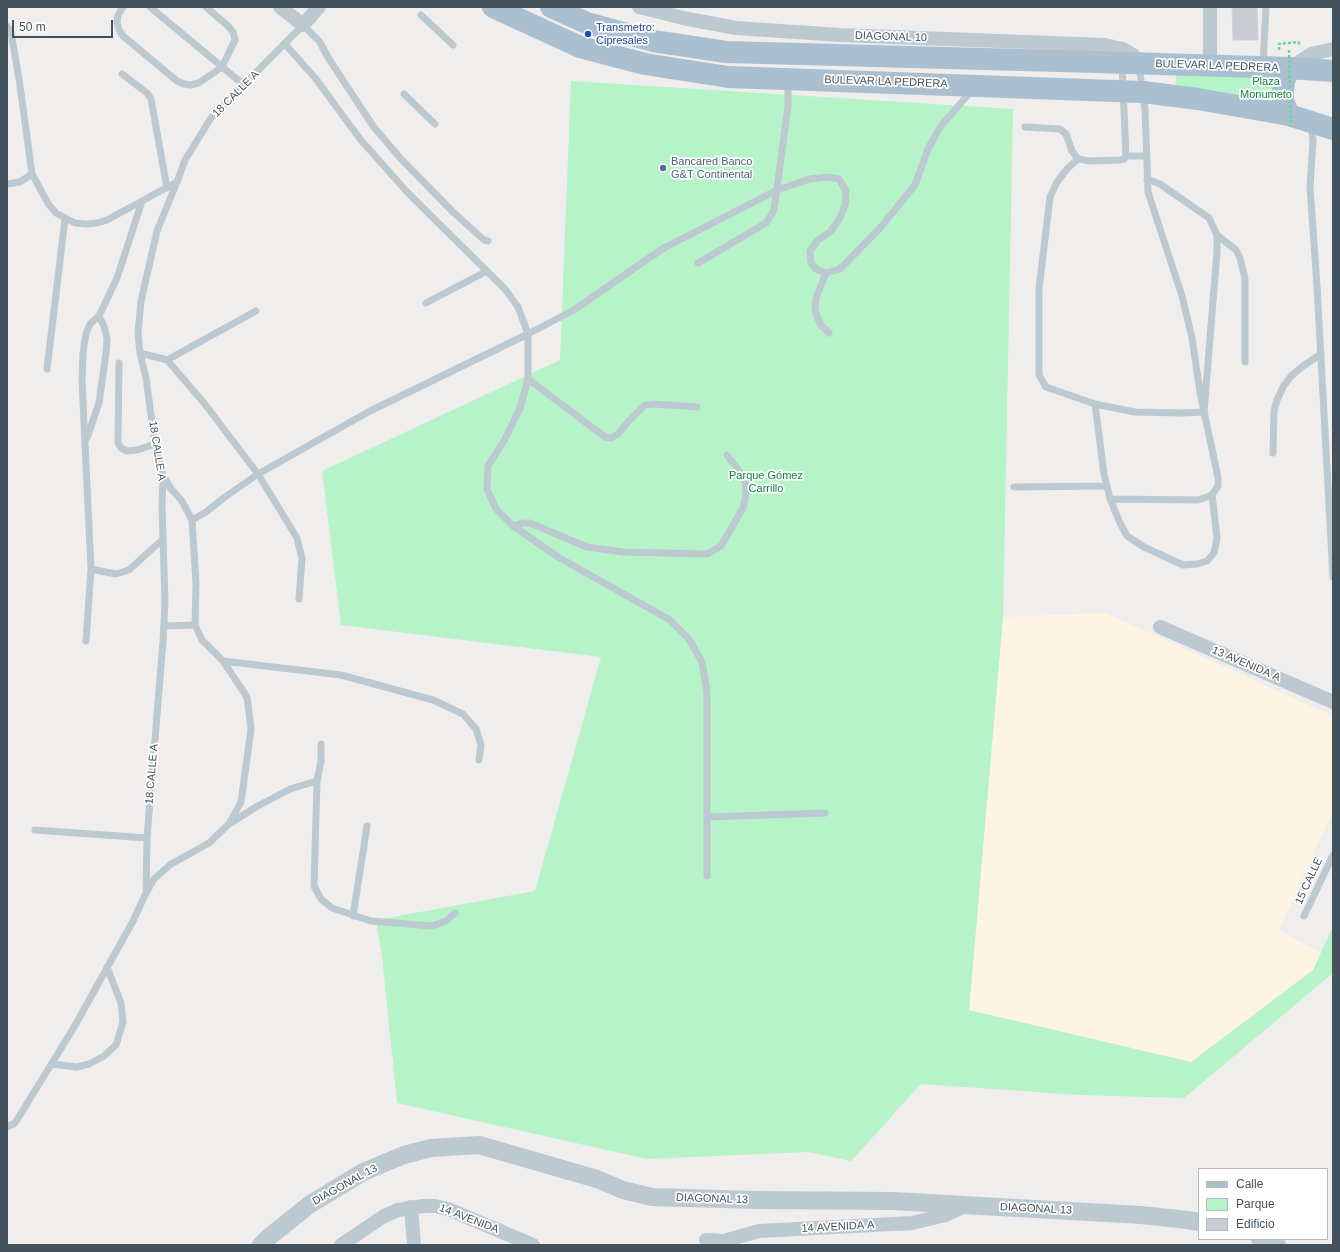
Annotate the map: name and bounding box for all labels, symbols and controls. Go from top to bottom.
scale bar [14,12,115,38]
text: 50 m [19,20,46,34]
place label: Transmetro: Cipresales [596,21,655,47]
marker: Transmetro: Cipresales [583,29,593,39]
street label: DIAGONAL 10 [855,29,927,45]
street label: BULEVAR LA PEDRERA [1155,57,1279,75]
street label: 18 CALLE A [210,68,262,120]
street label: BULEVAR LA PEDRERA [824,73,948,91]
park label: Plaza Monumeto [1240,75,1292,101]
place label: Bancared Banco G&T Continental [671,155,752,181]
marker: Bancared Banco G&T Continental [658,163,668,173]
street label: 18 CALLE A [146,420,168,482]
park label: Parque Gómez Carrillo [729,469,803,495]
street label: 13 AVENIDA A [1210,644,1282,684]
street label: 18 CALLE A [143,743,161,805]
street label: 15 CALLE [1292,855,1326,907]
street label: DIAGONAL 13 [310,1162,380,1208]
legend [1198,1168,1328,1240]
text: Calle [1236,1177,1263,1191]
street label: DIAGONAL 13 [676,1191,748,1207]
text: Parque [1236,1197,1275,1211]
street label: DIAGONAL 13 [1000,1201,1072,1217]
street label: 14 AVENIDA [437,1202,501,1236]
text: Edificio [1236,1217,1275,1231]
street label: 14 AVENIDA A [801,1218,875,1236]

